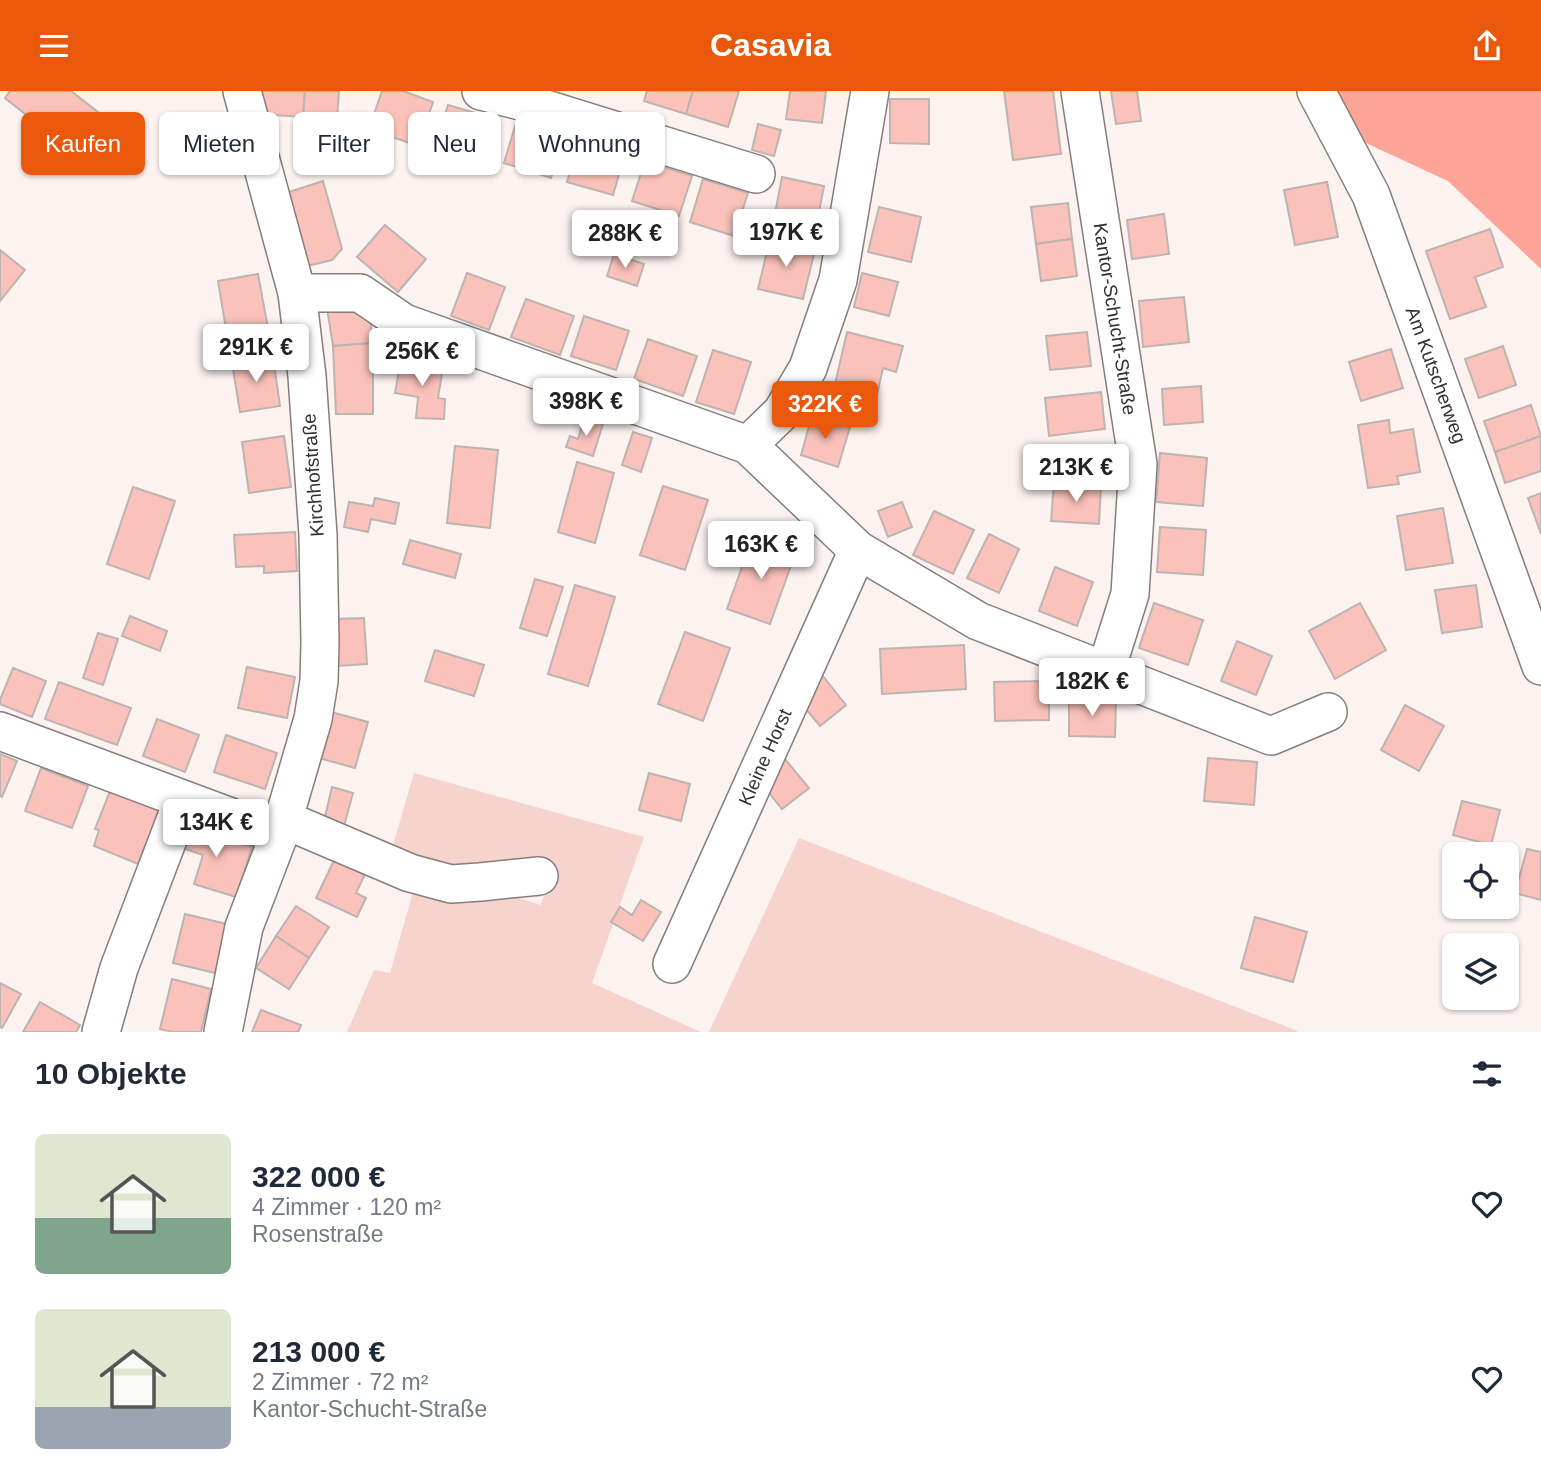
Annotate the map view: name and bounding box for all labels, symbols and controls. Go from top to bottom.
icon: menu [35,27,73,65]
text: Casavia [710,27,831,63]
icon: share [1468,27,1506,65]
chip: Kaufen [21,112,145,175]
chip: Mieten [159,112,279,175]
chip: Filter [293,112,394,175]
chip: Neu [408,112,501,175]
chip: Wohnung [515,112,665,175]
pin: 197K € [729,209,843,269]
pin: 288K € [568,211,682,270]
text: 197K € [749,219,823,245]
text: 288K € [588,220,662,246]
street label: Kantor-Schucht-Straße [1089,221,1141,417]
street label: Am Kutscherweg [1402,304,1470,446]
pin: 291K € [199,324,313,384]
pin: 256K € [365,329,479,388]
text: 291K € [219,334,293,360]
text: 256K € [385,338,459,364]
pin: 398K € [529,379,643,438]
pin: 322K € [768,381,882,441]
text: 398K € [549,388,623,414]
text: 322K € [788,391,862,417]
street label: Kirchhofstraße [298,413,328,537]
pin: 213K € [1019,445,1133,504]
text: 213K € [1039,454,1113,480]
pin: 163K € [704,521,818,581]
text: 163K € [724,531,798,557]
pin: 182K € [1035,659,1149,718]
text: 182K € [1055,668,1129,694]
street label: Kleine Horst [734,705,796,809]
pin: 134K € [159,799,273,859]
text: 134K € [179,809,253,835]
map controls [1442,842,1519,1010]
button: locate [1442,842,1519,919]
button: layers [1442,933,1519,1010]
icon: filters [1468,1055,1506,1093]
text: 10 Objekte [35,1057,187,1090]
text: 322 000 € [252,1160,385,1193]
icon: home [91,1162,175,1246]
icon: heart [1468,1185,1506,1223]
text: 4 Zimmer · 120 m² [252,1194,441,1220]
text: Rosenstraße [252,1221,384,1247]
text: 213 000 € [252,1335,385,1368]
icon: home [91,1337,175,1421]
icon: heart [1468,1360,1506,1398]
text: 2 Zimmer · 72 m² [252,1369,428,1395]
text: Kantor-Schucht-Straße [252,1396,487,1422]

